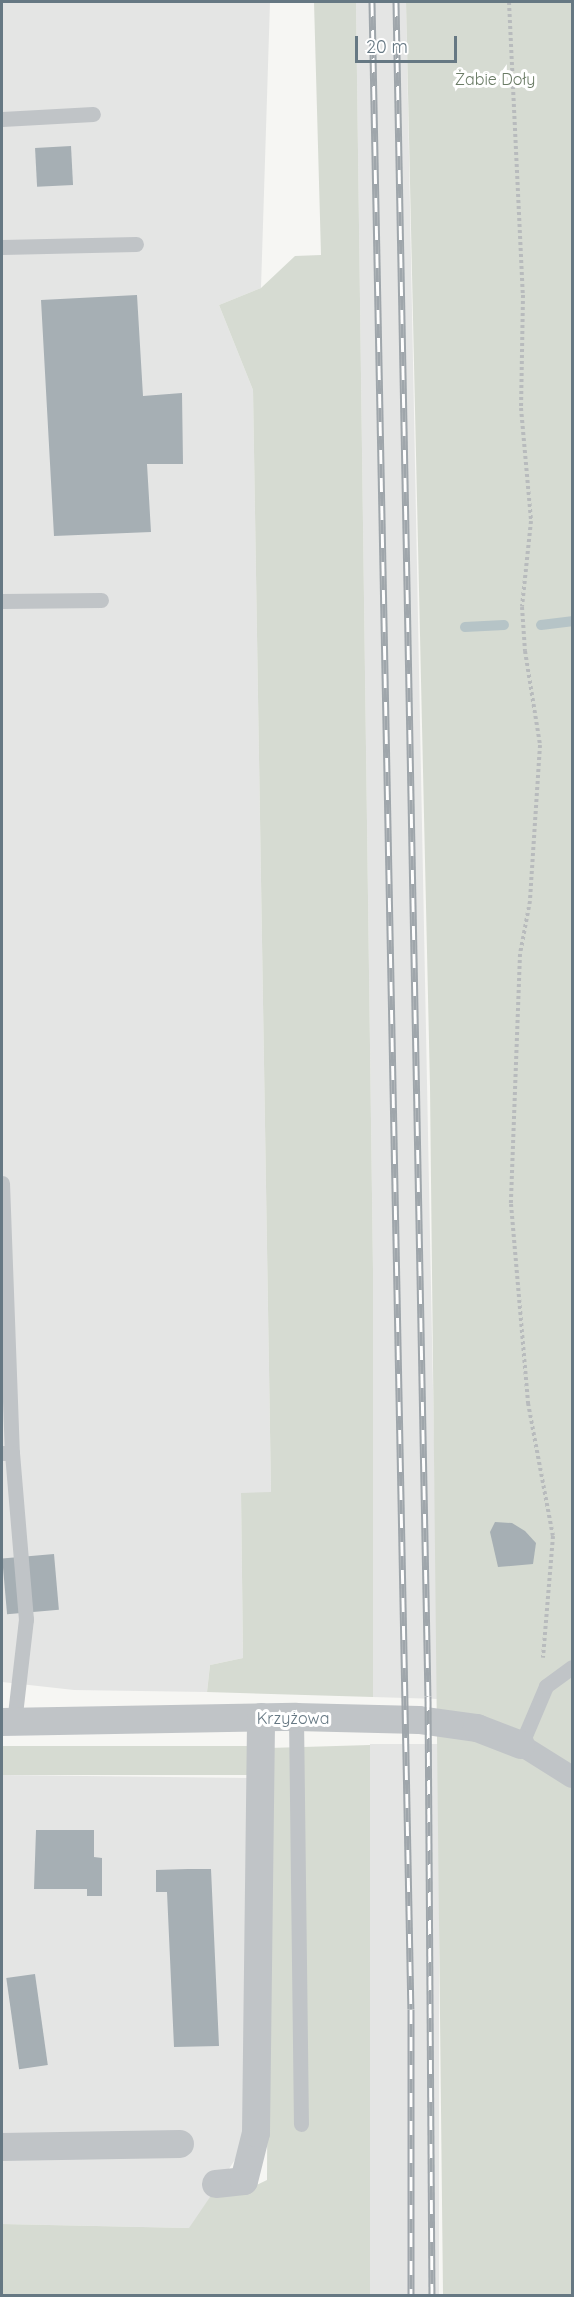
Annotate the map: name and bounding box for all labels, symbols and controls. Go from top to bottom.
scale bar [358,24,460,62]
text: 20 m [366,35,408,58]
park label: Żabie Doły [455,69,535,89]
street label: Krzyżowa [257,1708,329,1728]

